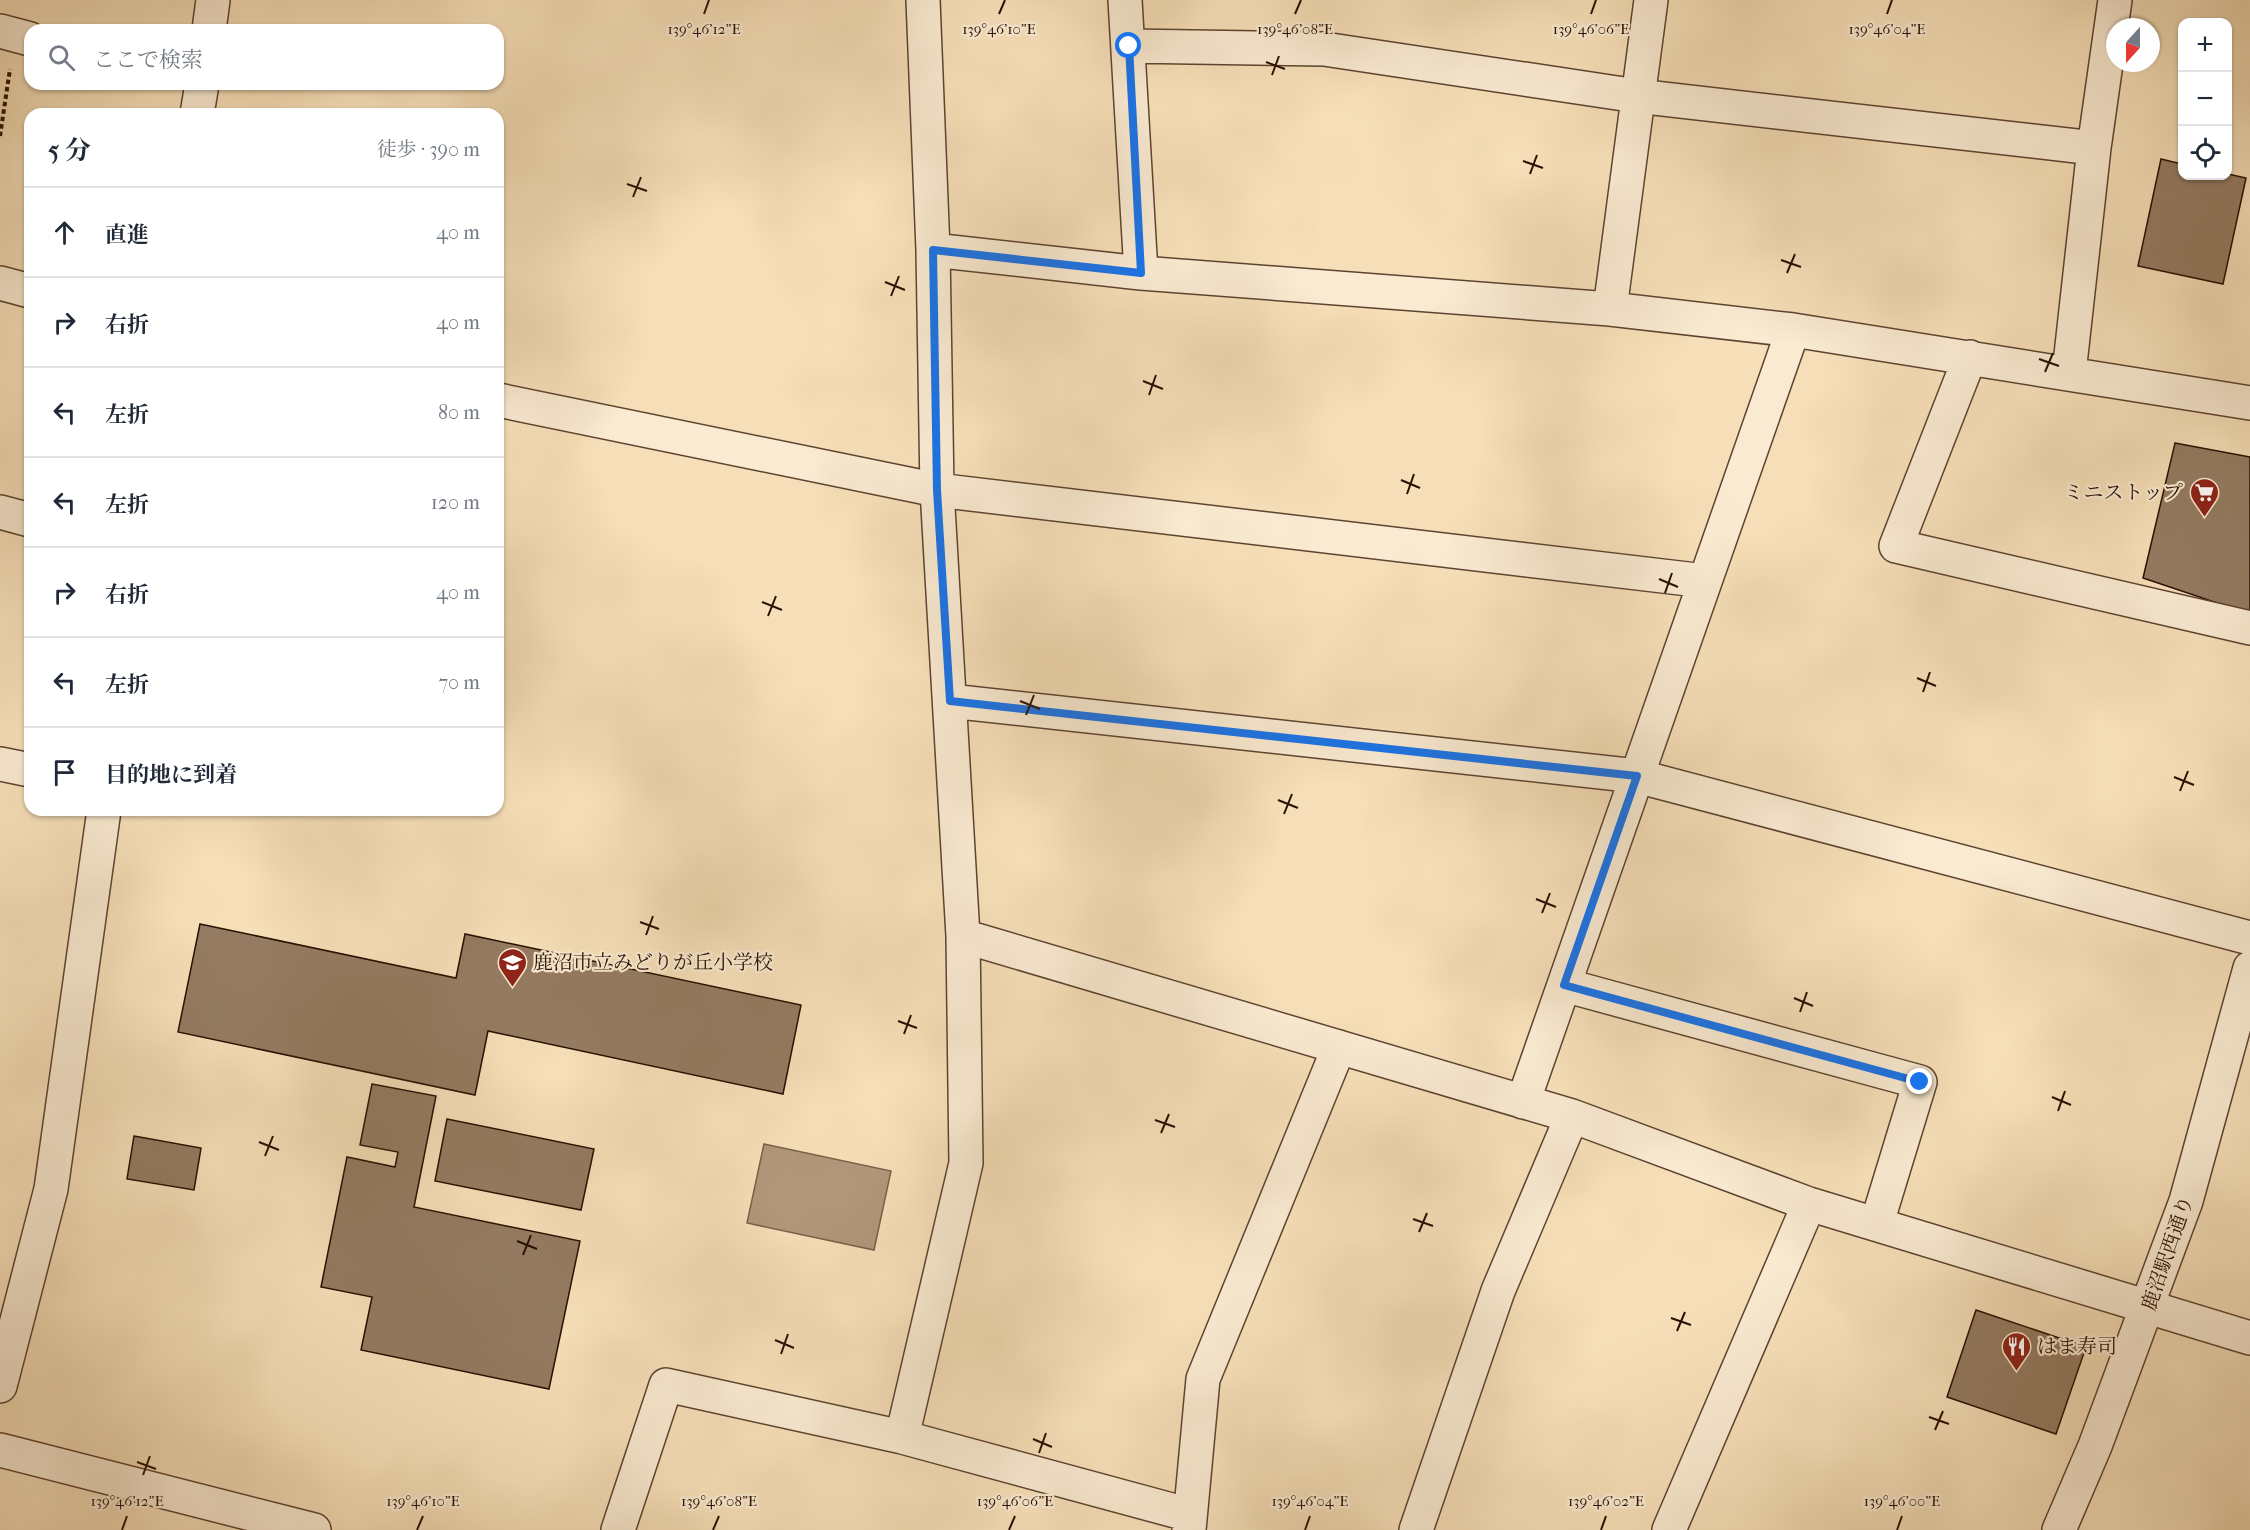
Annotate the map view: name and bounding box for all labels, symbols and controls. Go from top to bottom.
north arrow [2106,18,2160,72]
map controls [2178,18,2232,180]
button: + [2178,18,2232,72]
text: 139°46'12"E [667,20,741,38]
text: 139°46'10"E [962,20,1036,38]
text: 139°46'08"E [1257,20,1333,38]
text: 139°46'06"E [1553,20,1629,38]
text: 139°46'04"E [1849,20,1926,38]
search box [24,24,504,90]
route start [1115,32,1141,58]
icon: search [45,41,78,74]
text: ここで検索 [93,47,203,73]
button: − [2178,72,2232,126]
button: locate [2178,126,2232,180]
text: 5 分 [48,135,91,166]
text: 徒歩 · 390 m [377,138,480,161]
icon: ahead [48,216,81,249]
text: 40 m [436,221,480,244]
text: 直進 [105,222,149,248]
icon: right [48,306,81,339]
text: 40 m [436,311,480,334]
text: 右折 [105,312,149,338]
icon: left [48,396,81,429]
text: 80 m [438,401,480,424]
text: 左折 [105,402,149,428]
supermarket icon: ミニストップ [2188,476,2220,518]
place label: ミニストップ [2064,481,2183,504]
icon: left [48,486,81,519]
text: 120 m [431,491,480,514]
text: 左折 [105,492,149,518]
icon: right [48,576,81,609]
text: 40 m [436,581,480,604]
text: 右折 [105,582,149,608]
icon: left [48,666,81,699]
text: 70 m [438,671,480,694]
text: 左折 [105,672,149,698]
icon: arrive [48,756,81,789]
text: 目的地に到着 [105,762,237,788]
school or university icon: 鹿沼市立みどりが丘小学校 [496,946,528,988]
place label: 鹿沼市立みどりが丘小学校 [533,951,773,974]
route end [1906,1068,1932,1094]
street label: 鹿沼駅西通り [2137,1193,2198,1314]
restaurant icon: はま寿司 [2000,1330,2032,1372]
place label: はま寿司 [2037,1335,2117,1358]
text: 139°46'12"E [90,1492,164,1510]
text: 139°46'10"E [386,1492,460,1510]
text: 139°46'08"E [681,1492,757,1510]
text: 139°46'06"E [977,1492,1053,1510]
text: 139°46'04"E [1272,1492,1349,1510]
text: 139°46'02"E [1568,1492,1644,1510]
text: 139°46'00"E [1864,1492,1940,1510]

